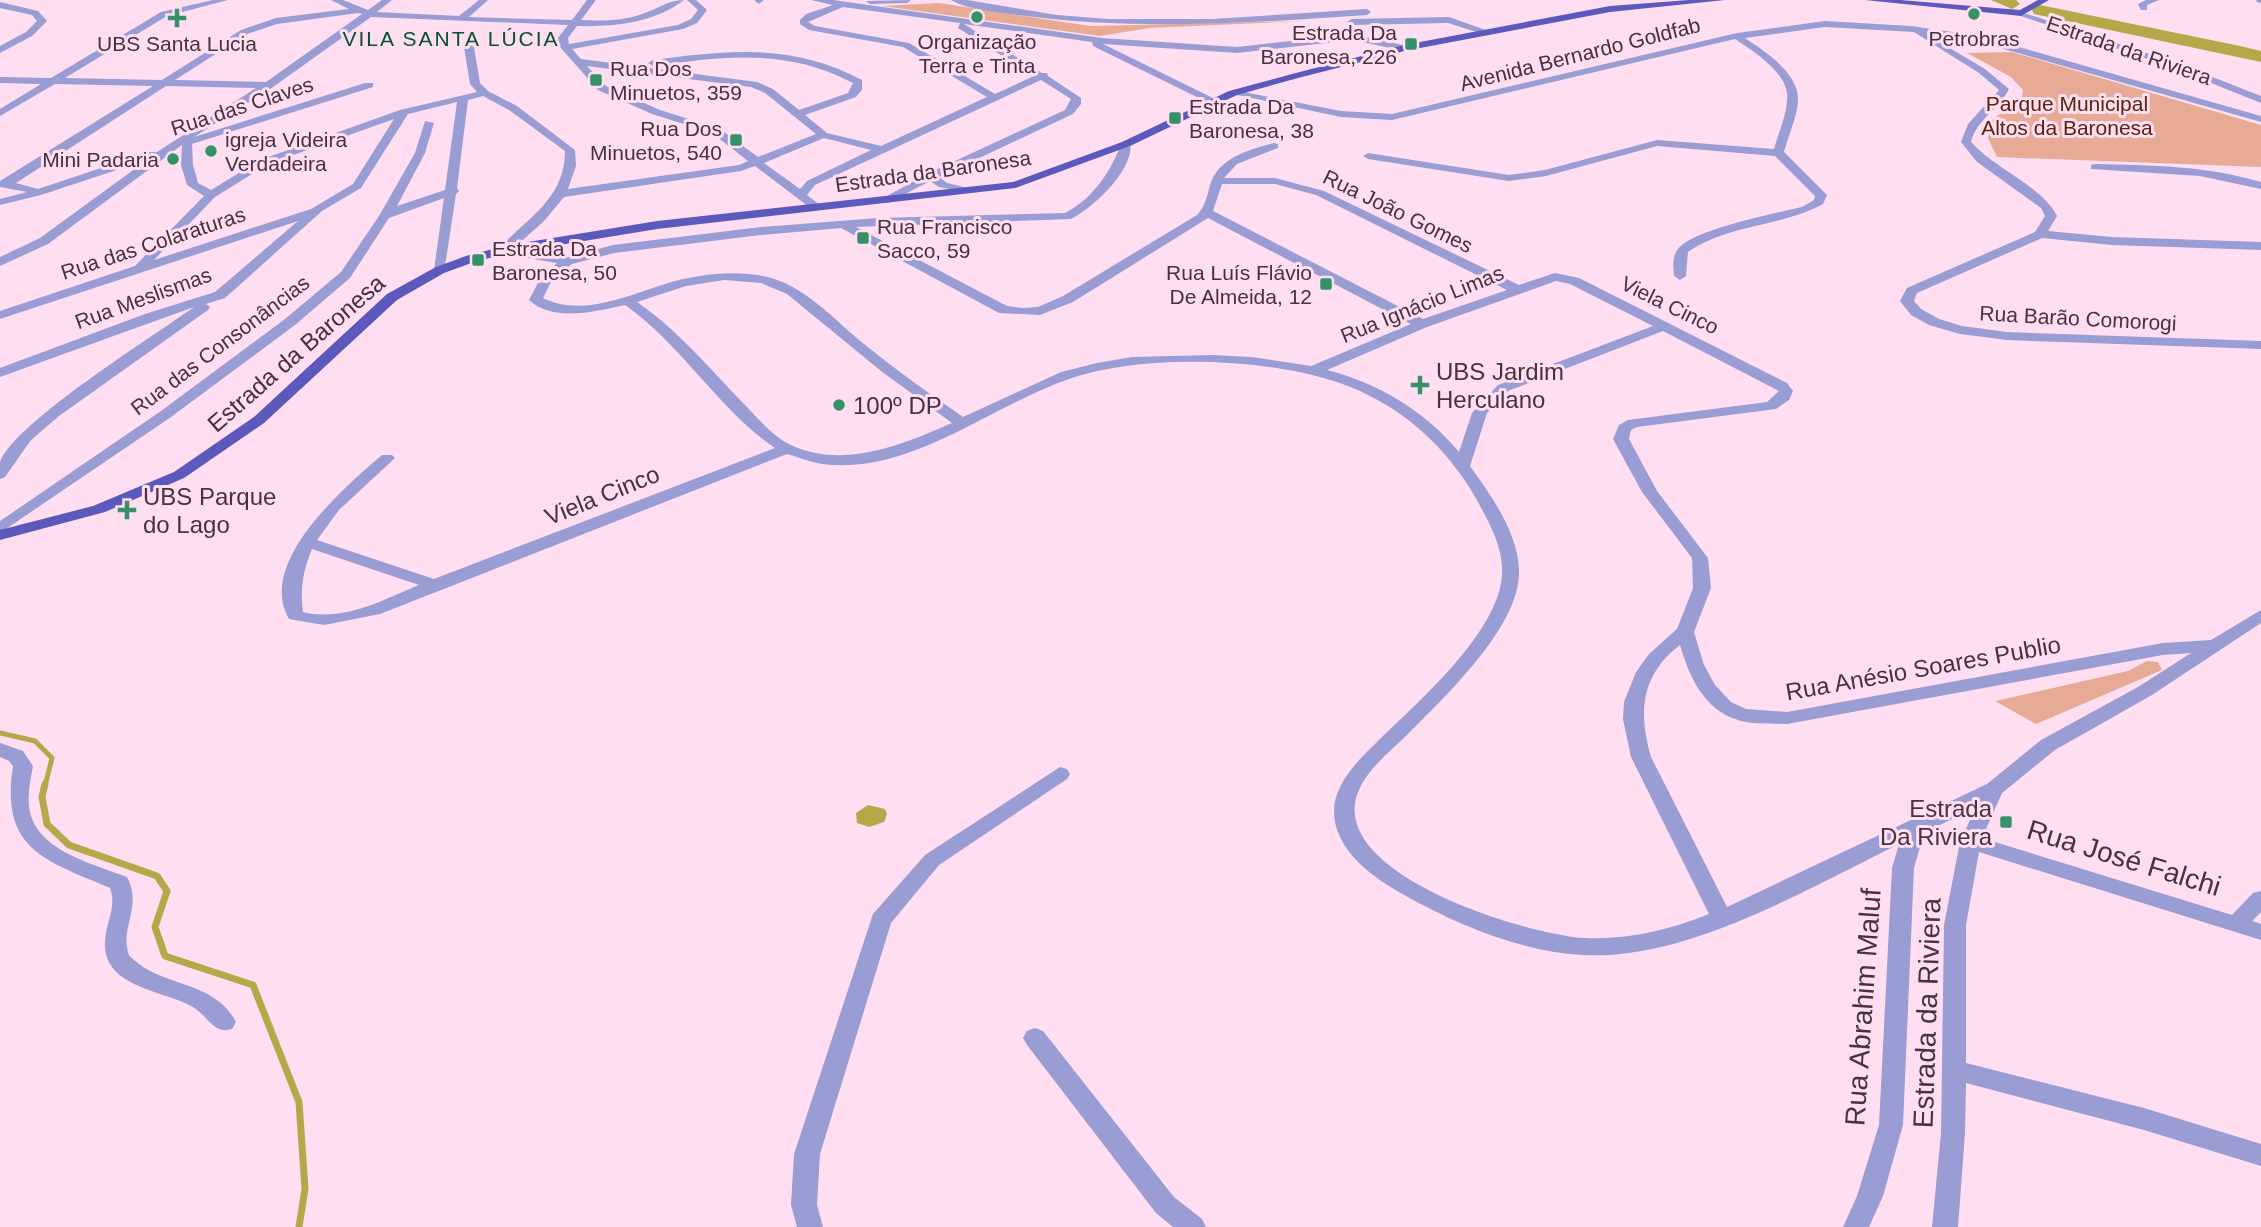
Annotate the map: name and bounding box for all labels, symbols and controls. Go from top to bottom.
marker: Petrobras [1966,6,1982,22]
marker: UBS Santa Lucia [167,8,187,28]
marker: Organização Terra e Tinta [969,9,985,25]
street label: Estrada da Riviera [2044,11,2215,89]
street label: Avenida Bernardo Goldfab [1457,13,1703,95]
place label: Estrada Da Baronesa, 226 [1260,21,1397,68]
district label: VILA SANTA LÚCIA [342,27,560,50]
place label: Petrobras [1928,27,2020,50]
place label: Organização Terra e Tinta [917,30,1037,77]
place label: UBS Santa Lucia [97,32,257,55]
marker: Estrada Da Baronesa, 226 [1403,36,1419,52]
place label: Rua Dos Minuetos, 359 [610,57,742,104]
street label: Rua das Claves [168,72,316,140]
marker: Rua Dos Minuetos, 359 [588,72,604,88]
park label: Parque Municipal Altos da Baronesa [1981,92,2153,139]
place label: Estrada Da Baronesa, 38 [1189,95,1314,142]
marker: Estrada Da Baronesa, 38 [1167,110,1183,126]
place label: Rua Dos Minuetos, 540 [590,117,722,164]
place label: igreja Videira Verdadeira [225,128,348,175]
marker: Rua Dos Minuetos, 540 [728,132,744,148]
marker: igreja Videira Verdadeira [203,143,219,159]
street label: Estrada da Baronesa [834,146,1033,196]
place label: Mini Padaria [42,148,159,171]
marker: Mini Padaria [165,151,181,167]
street label: Rua João Gomes [1320,165,1476,257]
street label: Rua das Colaraturas [58,202,248,284]
place label: Rua Francisco Sacco, 59 [877,215,1012,262]
marker: Rua Francisco Sacco, 59 [855,230,871,246]
place label: Estrada Da Baronesa, 50 [492,237,617,284]
marker: Estrada Da Baronesa, 50 [470,252,486,268]
place label: Rua Luís Flávio De Almeida, 12 [1166,261,1312,308]
street label: Rua Ignácio Limas [1337,261,1507,347]
street label: Rua Meslismas [72,263,214,333]
street label: Estrada da Baronesa [202,268,390,437]
street label: Rua das Consonâncias [126,270,314,420]
street label: Viela Cinco [1617,271,1723,339]
marker: Rua Luís Flávio De Almeida, 12 [1318,276,1334,292]
street label: Rua Barão Comorogi [1979,301,2177,335]
place label: UBS Jardim Herculano [1436,358,1564,413]
marker: UBS Jardim Herculano [1410,375,1430,395]
place label: 100º DP [853,392,942,419]
marker: 100º DP [831,397,847,413]
street label: Viela Cinco [541,460,663,530]
place label: UBS Parque do Lago [143,483,276,538]
marker: UBS Parque do Lago [117,500,137,520]
street label: Rua Anésio Soares Publio [1783,630,2063,706]
place label: Estrada Da Riviera [1880,795,1993,850]
marker: Estrada Da Riviera [1998,814,2014,830]
street label: Rua José Falchi [2023,814,2225,902]
street label: Rua Abrahim Maluf [1839,887,1887,1127]
street label: Estrada da Riviera [1907,897,1947,1129]

